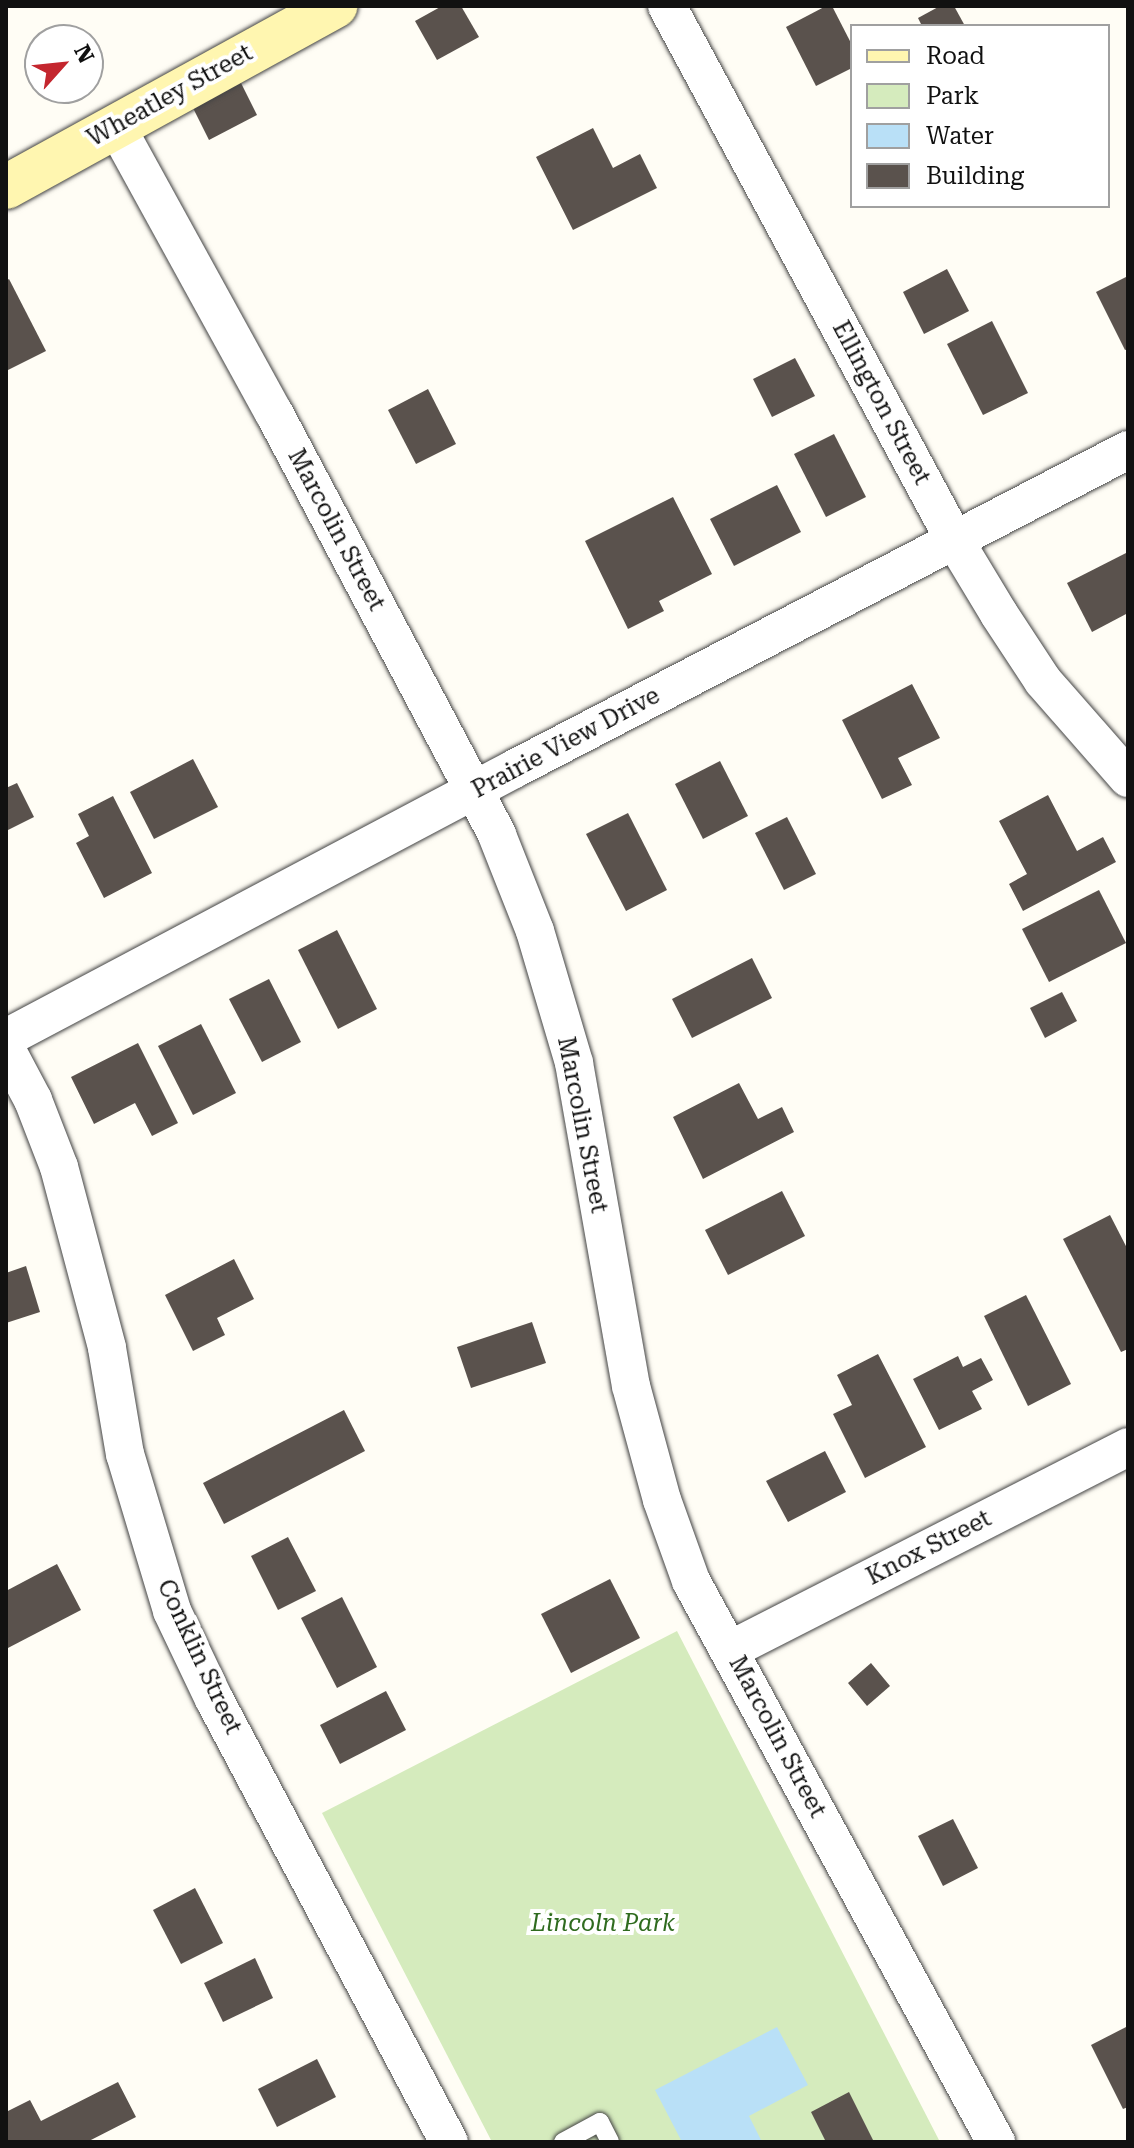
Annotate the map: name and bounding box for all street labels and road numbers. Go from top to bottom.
street label: Wheatley Street [82,39,258,153]
street label: Ellington Street [826,316,936,490]
street label: Marcolin Street [281,444,391,616]
street label: Prairie View Drive [467,681,665,805]
street label: Marcolin Street [551,1034,613,1216]
street label: Knox Street [862,1504,996,1592]
street label: Conklin Street [151,1575,247,1739]
street label: Marcolin Street [722,1651,832,1823]

